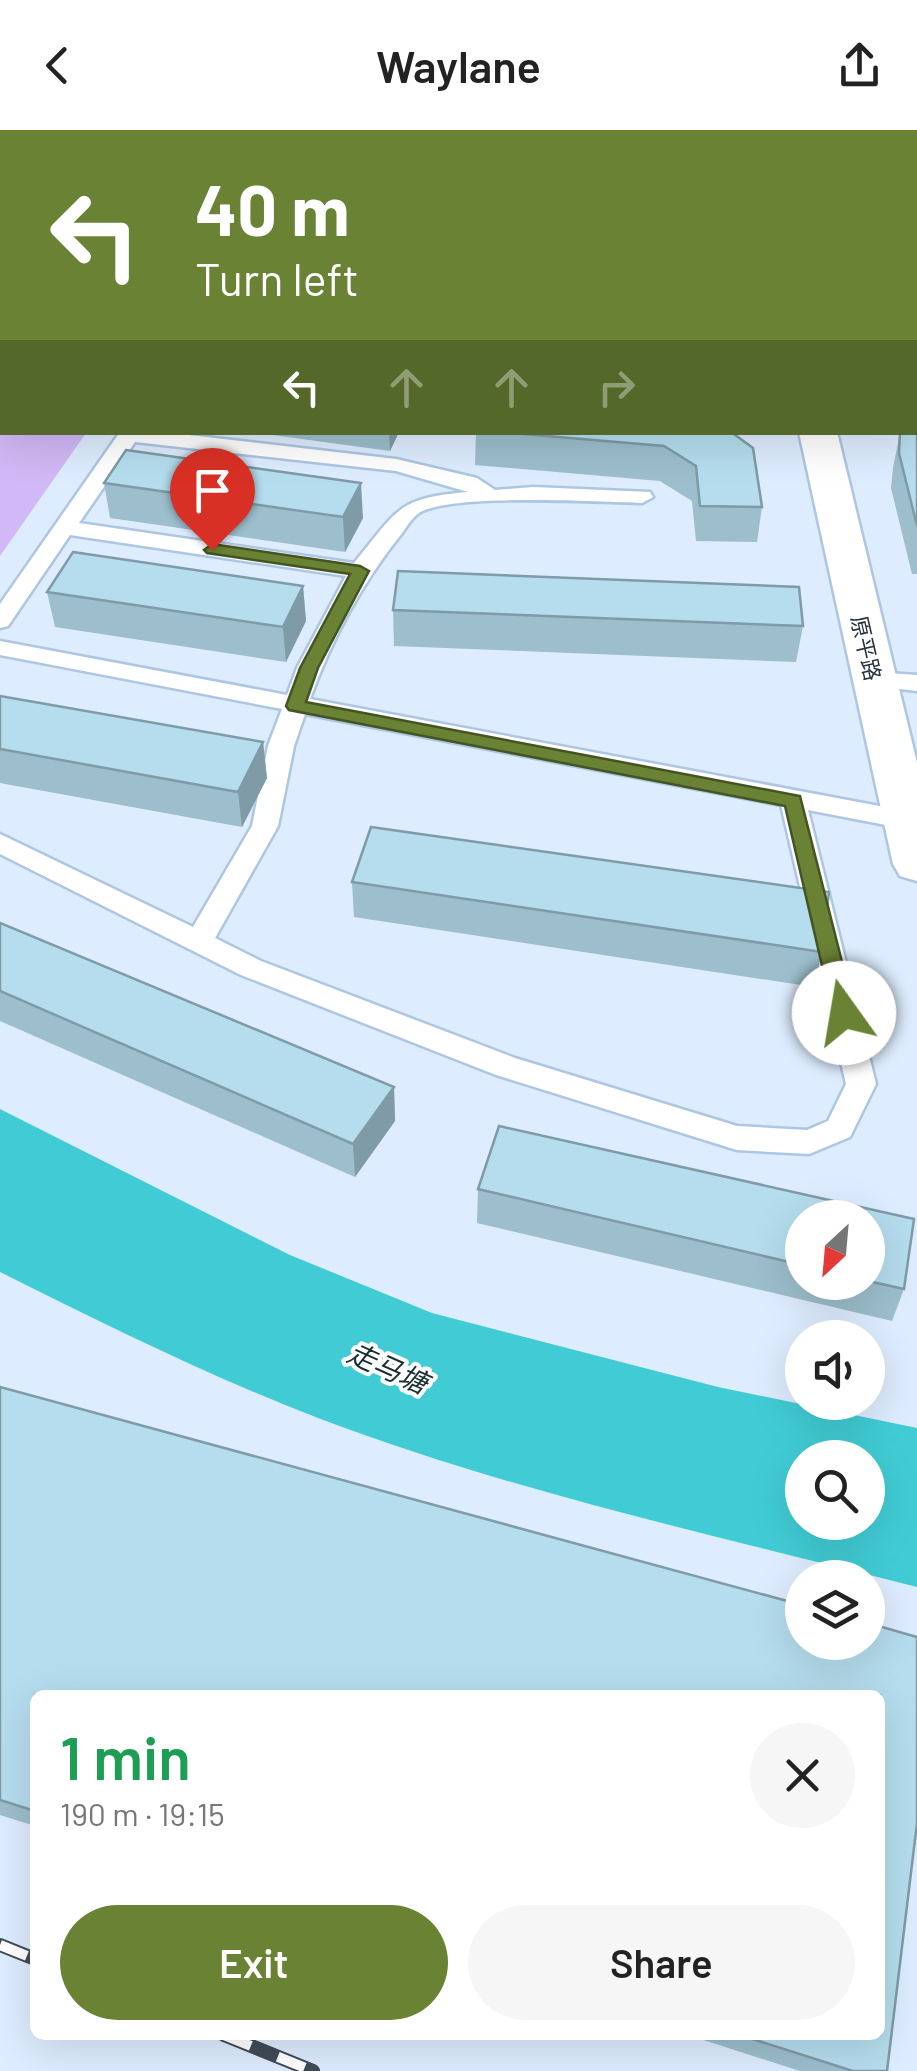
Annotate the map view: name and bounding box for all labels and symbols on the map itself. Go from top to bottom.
pin [170,448,255,551]
street label: 原平路 [847,613,887,683]
position arrow [792,961,896,1065]
north arrow [785,1200,885,1300]
water label: 走马塘 [343,1334,437,1401]

